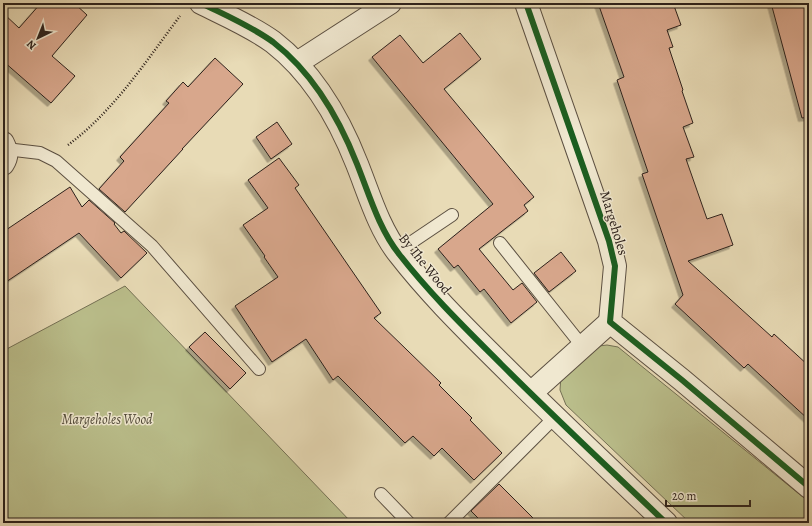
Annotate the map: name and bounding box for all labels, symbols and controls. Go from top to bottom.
north arrow [18,18,58,58]
text: N [23,37,40,53]
street label: Margeholes [595,188,633,258]
street label: By The Wood [394,229,456,299]
park label: Margeholes Wood [61,410,153,429]
scale bar [666,482,750,508]
text: 20 m [672,488,696,504]

